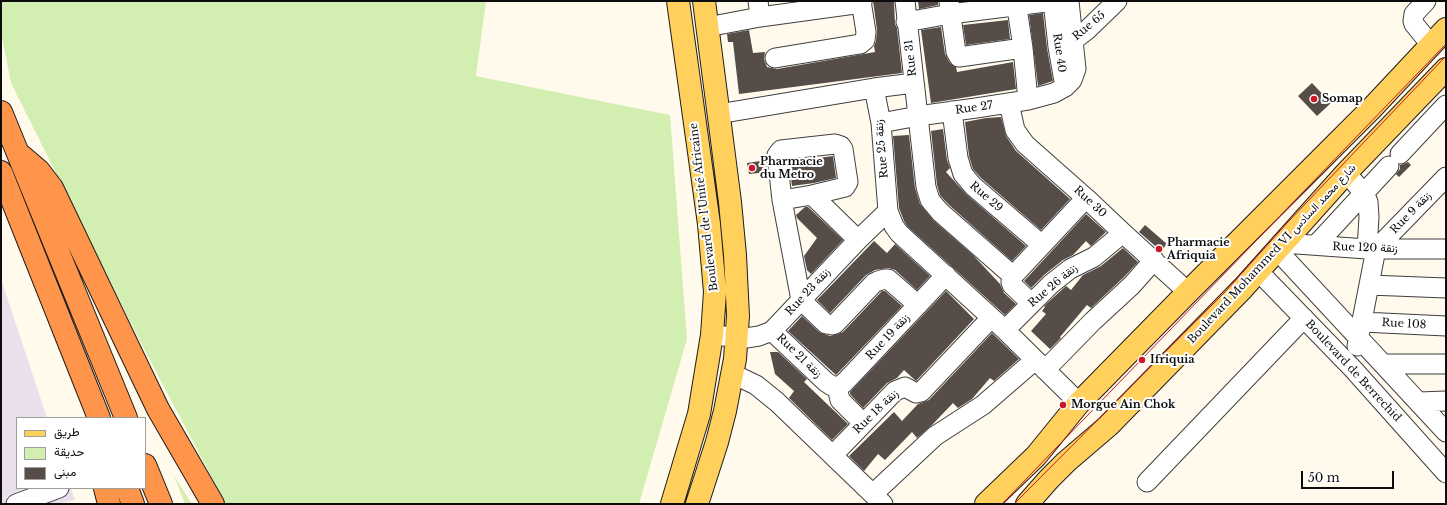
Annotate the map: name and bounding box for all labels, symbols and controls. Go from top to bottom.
street label: Rue 65 [1070,8,1108,44]
street label: Rue 40 [1050,32,1068,74]
street label: Rue 31 [902,39,920,77]
place label: Somap [1322,92,1363,106]
marker: Somap [1309,94,1319,104]
street label: Rue 27 [954,99,994,117]
street label: Rue 25 زنقة [873,119,891,179]
street label: Boulevard de l'Unité Africaine [687,122,721,292]
place label: Pharmacie du Metro [760,155,823,181]
street label: Boulevard Mohammed VI شارع محمد السادس [1185,162,1359,346]
marker: Pharmacie du Metro [747,163,757,173]
street label: Rue 29 [967,179,1005,215]
street label: Rue 30 [1071,183,1109,221]
street label: Rue 9 زنقة [1388,189,1434,237]
place label: Pharmacie Afriquia [1167,236,1230,262]
street label: Rue 120 زنقة [1332,240,1398,256]
marker: Pharmacie Afriquia [1154,244,1164,254]
street label: Rue 26 زنقة [1026,262,1080,310]
street label: Rue 23 زنقة [783,266,833,318]
street label: Rue 19 زنقة [863,311,913,363]
street label: Rue 108 [1381,316,1427,332]
street label: Boulevard de Berrechid [1302,317,1404,425]
street label: Rue 21 زنقة [774,331,824,381]
place label: Ifriquia [1150,353,1195,367]
marker: Ifriquia [1137,355,1147,365]
street label: Rue 18 زنقة [851,387,901,437]
place label: Morgue Ain Chok [1071,398,1175,412]
marker: Morgue Ain Chok [1058,400,1068,410]
legend [16,417,146,489]
text: طريق [54,424,79,439]
text: حديقة [54,444,84,459]
scale bar [1303,463,1396,489]
text: مبنى [54,464,76,479]
text: 50 m [1308,470,1340,485]

